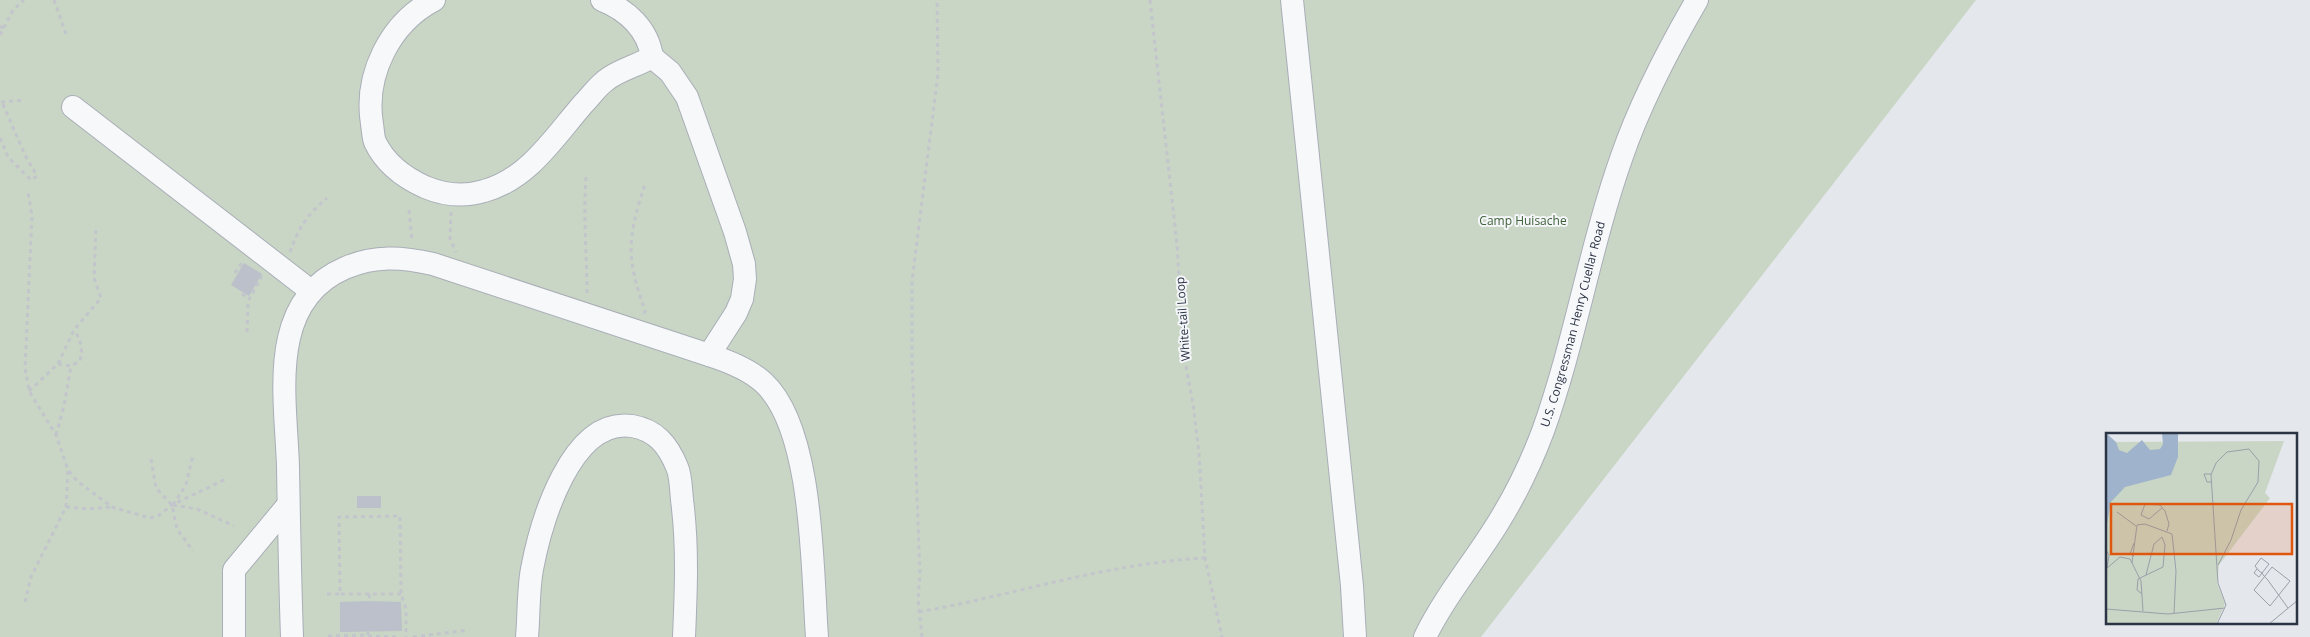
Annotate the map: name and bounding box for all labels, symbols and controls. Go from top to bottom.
park label: Camp Huisache [1479,212,1567,229]
street label: U.S. Congressman Henry Cuellar Road [1536,219,1609,429]
street label: White-tail Loop [1171,276,1194,362]
inset map [2106,433,2298,624]

